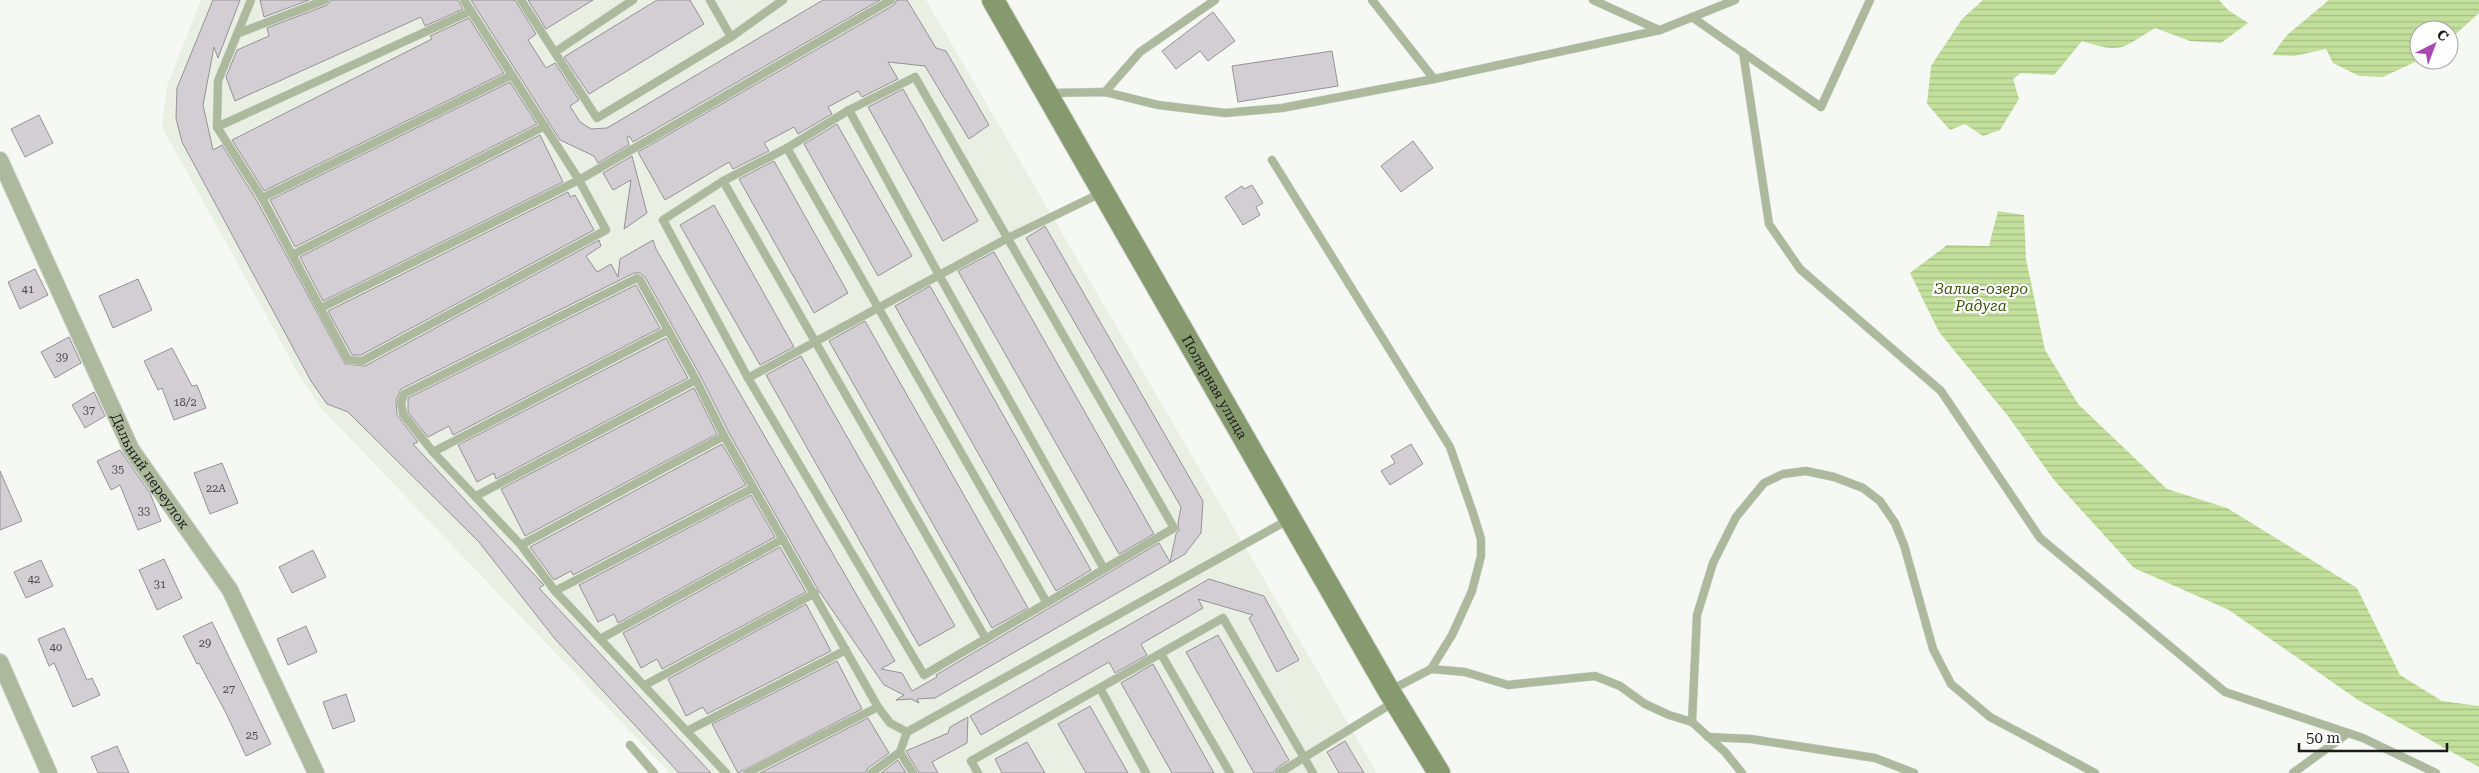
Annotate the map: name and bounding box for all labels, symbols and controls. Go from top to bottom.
north arrow [2409,20,2459,70]
text: С [2434,26,2452,45]
water label: Залив-озеро Радуга [1934,280,2028,315]
house number: 41 [22,283,34,296]
street label: Полярная улица [1179,332,1251,442]
house number: 39 [56,351,68,364]
house number: 18/2 [173,396,197,409]
house number: 37 [83,404,95,417]
street label: Дальний переулок [108,411,193,532]
house number: 35 [112,463,124,476]
house number: 22А [206,482,226,495]
house number: 33 [138,505,150,518]
house number: 42 [28,573,40,586]
house number: 31 [154,578,166,591]
house number: 29 [199,637,211,650]
house number: 40 [50,641,62,654]
house number: 27 [223,683,235,696]
scale bar [2299,720,2446,752]
house number: 25 [246,729,258,742]
text: 50 m [2306,729,2341,747]

